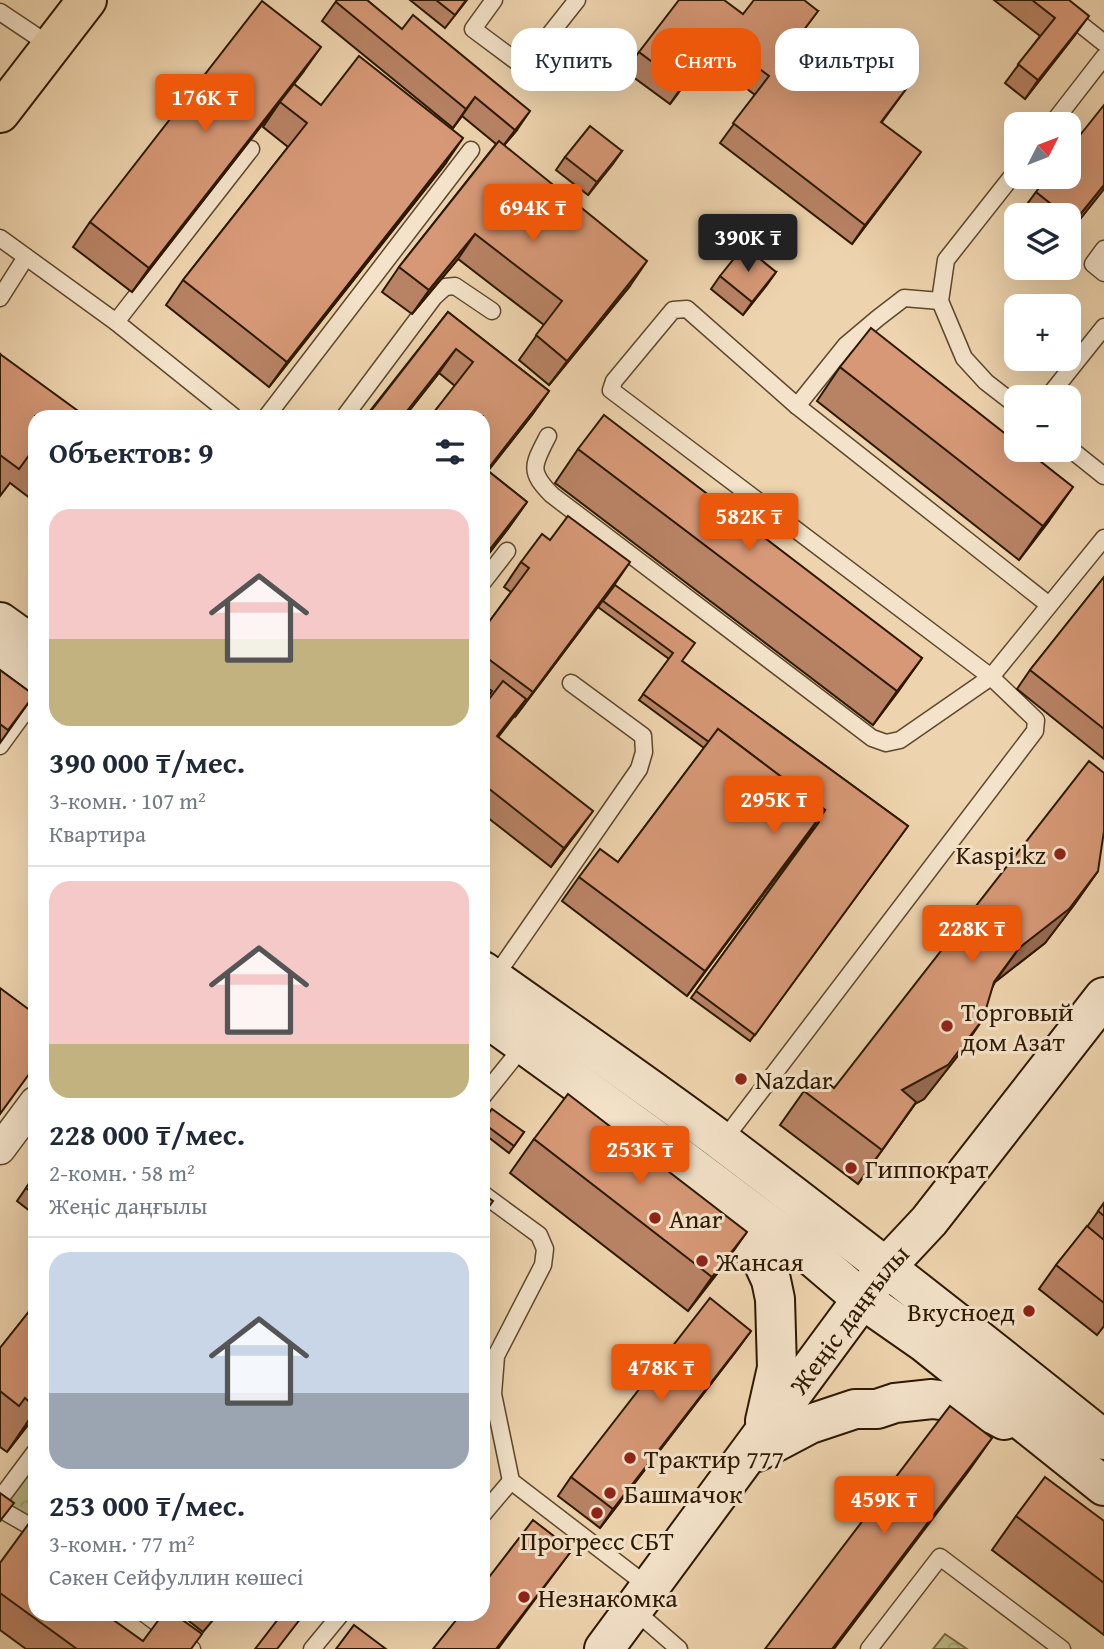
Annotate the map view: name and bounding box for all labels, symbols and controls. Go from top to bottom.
chip: Купить [511,28,637,91]
chip: Снять [651,28,761,91]
chip: Фильтры [775,28,919,91]
pin: 176K ₸ [148,74,262,134]
text: 176K ₸ [171,80,239,113]
north arrow [1004,112,1082,189]
map controls [1004,112,1081,462]
pin: 694K ₸ [476,184,590,244]
text: 694K ₸ [499,190,567,223]
button: layers [1004,203,1081,280]
pin: 390K ₸ [691,215,805,274]
text: 390K ₸ [714,220,782,253]
button: + [1004,294,1081,371]
button: − [1004,385,1081,462]
text: Объектов: 9 [49,430,213,474]
icon: filters [431,433,469,471]
pin: 582K ₸ [692,494,806,553]
text: 582K ₸ [715,499,783,532]
icon: home [196,555,322,681]
text: 390 000 ₸/мес. [49,740,245,784]
pin: 295K ₸ [717,776,831,836]
text: 295K ₸ [740,782,808,815]
text: 3-комн. · 107 m² [49,784,206,817]
text: Квартира [49,817,146,850]
place label: Kaspi.kz [956,835,1046,874]
marker: Kaspi.kz [1052,846,1068,862]
pin: 228K ₸ [915,906,1029,965]
text: 228K ₸ [938,911,1006,944]
icon: home [196,927,322,1053]
place label: Торговый дом Азат [961,992,1073,1061]
marker: Торговый дом Азат [939,1018,955,1034]
place label: Nazdar [755,1060,833,1099]
marker: Nazdar [733,1071,749,1087]
text: 228 000 ₸/мес. [49,1112,245,1156]
pin: 253K ₸ [583,1126,697,1186]
text: 253K ₸ [606,1132,674,1165]
place label: Гиппократ [865,1149,989,1188]
text: 2-комн. · 58 m² [49,1156,195,1189]
marker: Гиппократ [843,1160,859,1176]
text: Жеңіс даңғылы [49,1189,207,1222]
place label: Anar [669,1199,723,1238]
marker: Anar [647,1210,663,1226]
street label: Жеңіс даңғылы [779,1235,918,1403]
place label: Жансая [715,1242,804,1281]
marker: Жансая [694,1253,710,1269]
place label: Вкусноед [907,1292,1015,1331]
icon: home [196,1298,322,1424]
marker: Вкусноед [1021,1303,1037,1319]
pin: 478K ₸ [604,1344,718,1404]
text: 478K ₸ [627,1350,695,1383]
place label: Трактир 777 [644,1439,784,1478]
marker: Трактир 777 [622,1450,638,1466]
place label: Башмачок [624,1474,743,1513]
pin: 459K ₸ [827,1476,941,1536]
text: 459K ₸ [850,1482,918,1515]
text: 253 000 ₸/мес. [49,1483,245,1527]
marker: Башмачок [602,1485,618,1501]
marker: Прогресс СБТ [589,1505,605,1521]
place label: Прогресс СБТ [520,1521,674,1560]
text: 3-комн. · 77 m² [49,1527,195,1560]
text: Сәкен Сейфуллин көшесі [49,1560,304,1593]
place label: Незнакомка [538,1578,678,1617]
marker: Незнакомка [516,1589,532,1605]

